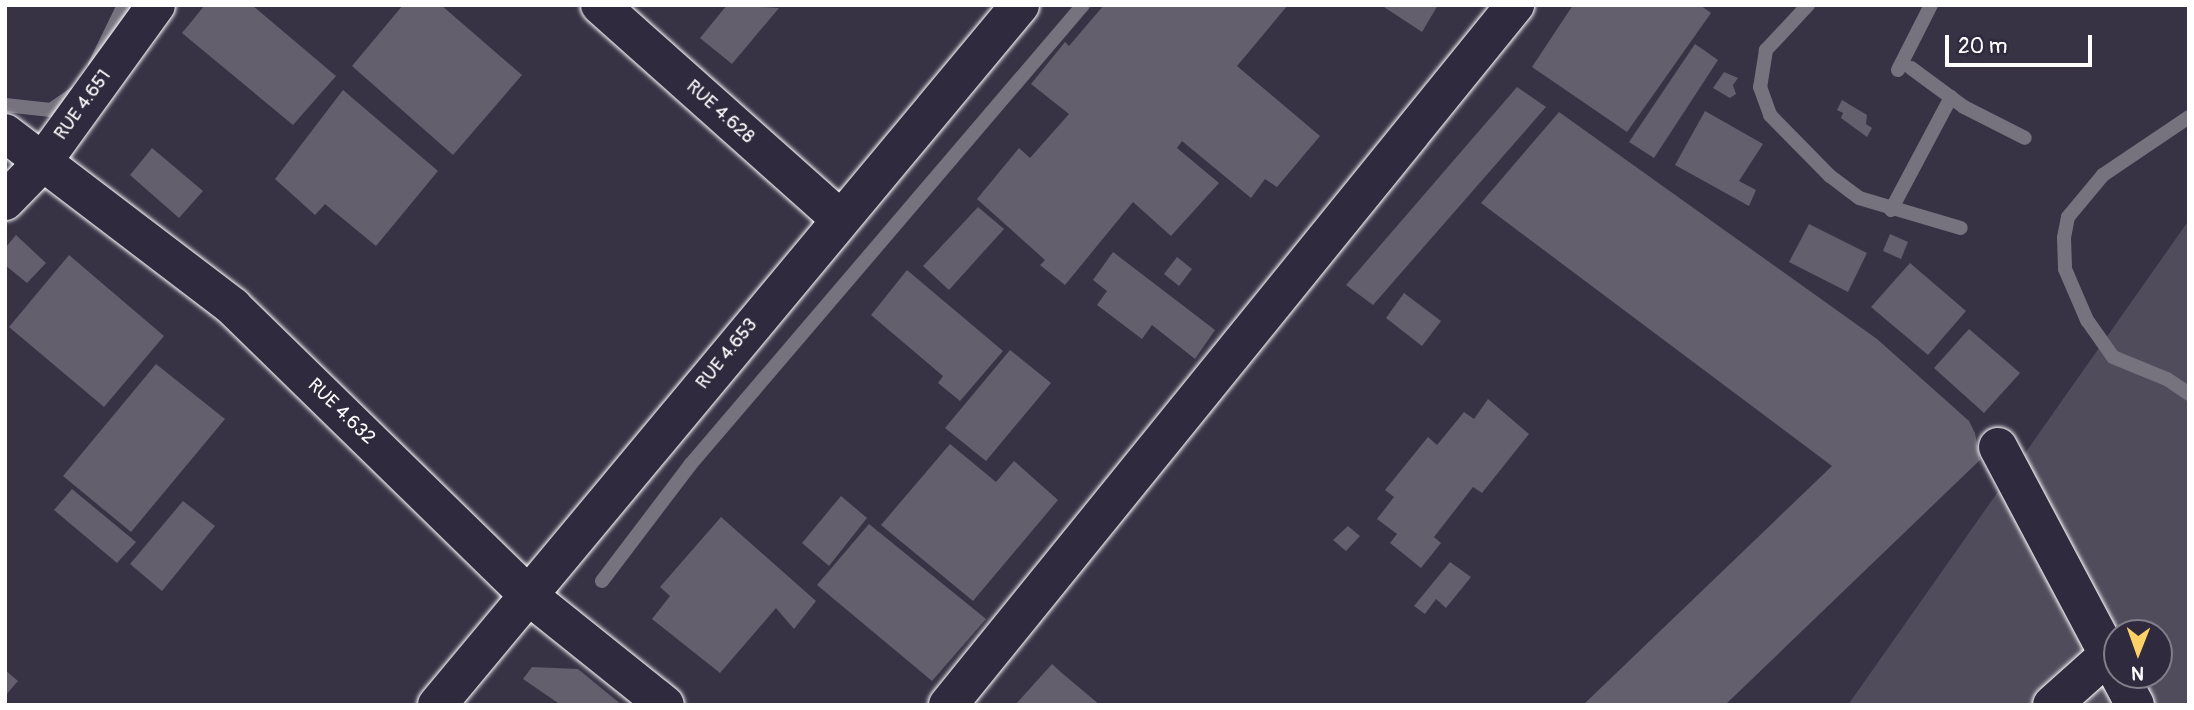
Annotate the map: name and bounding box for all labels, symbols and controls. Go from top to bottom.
scale bar [1949,21,2096,65]
text: 20 m [1958,33,2007,60]
street label: RUE 4.651 [50,65,116,145]
street label: RUE 4.628 [681,75,759,149]
street label: RUE 4.653 [691,314,763,394]
street label: RUE 4.632 [302,374,380,450]
north arrow [2103,619,2173,689]
text: N [2131,661,2144,685]

